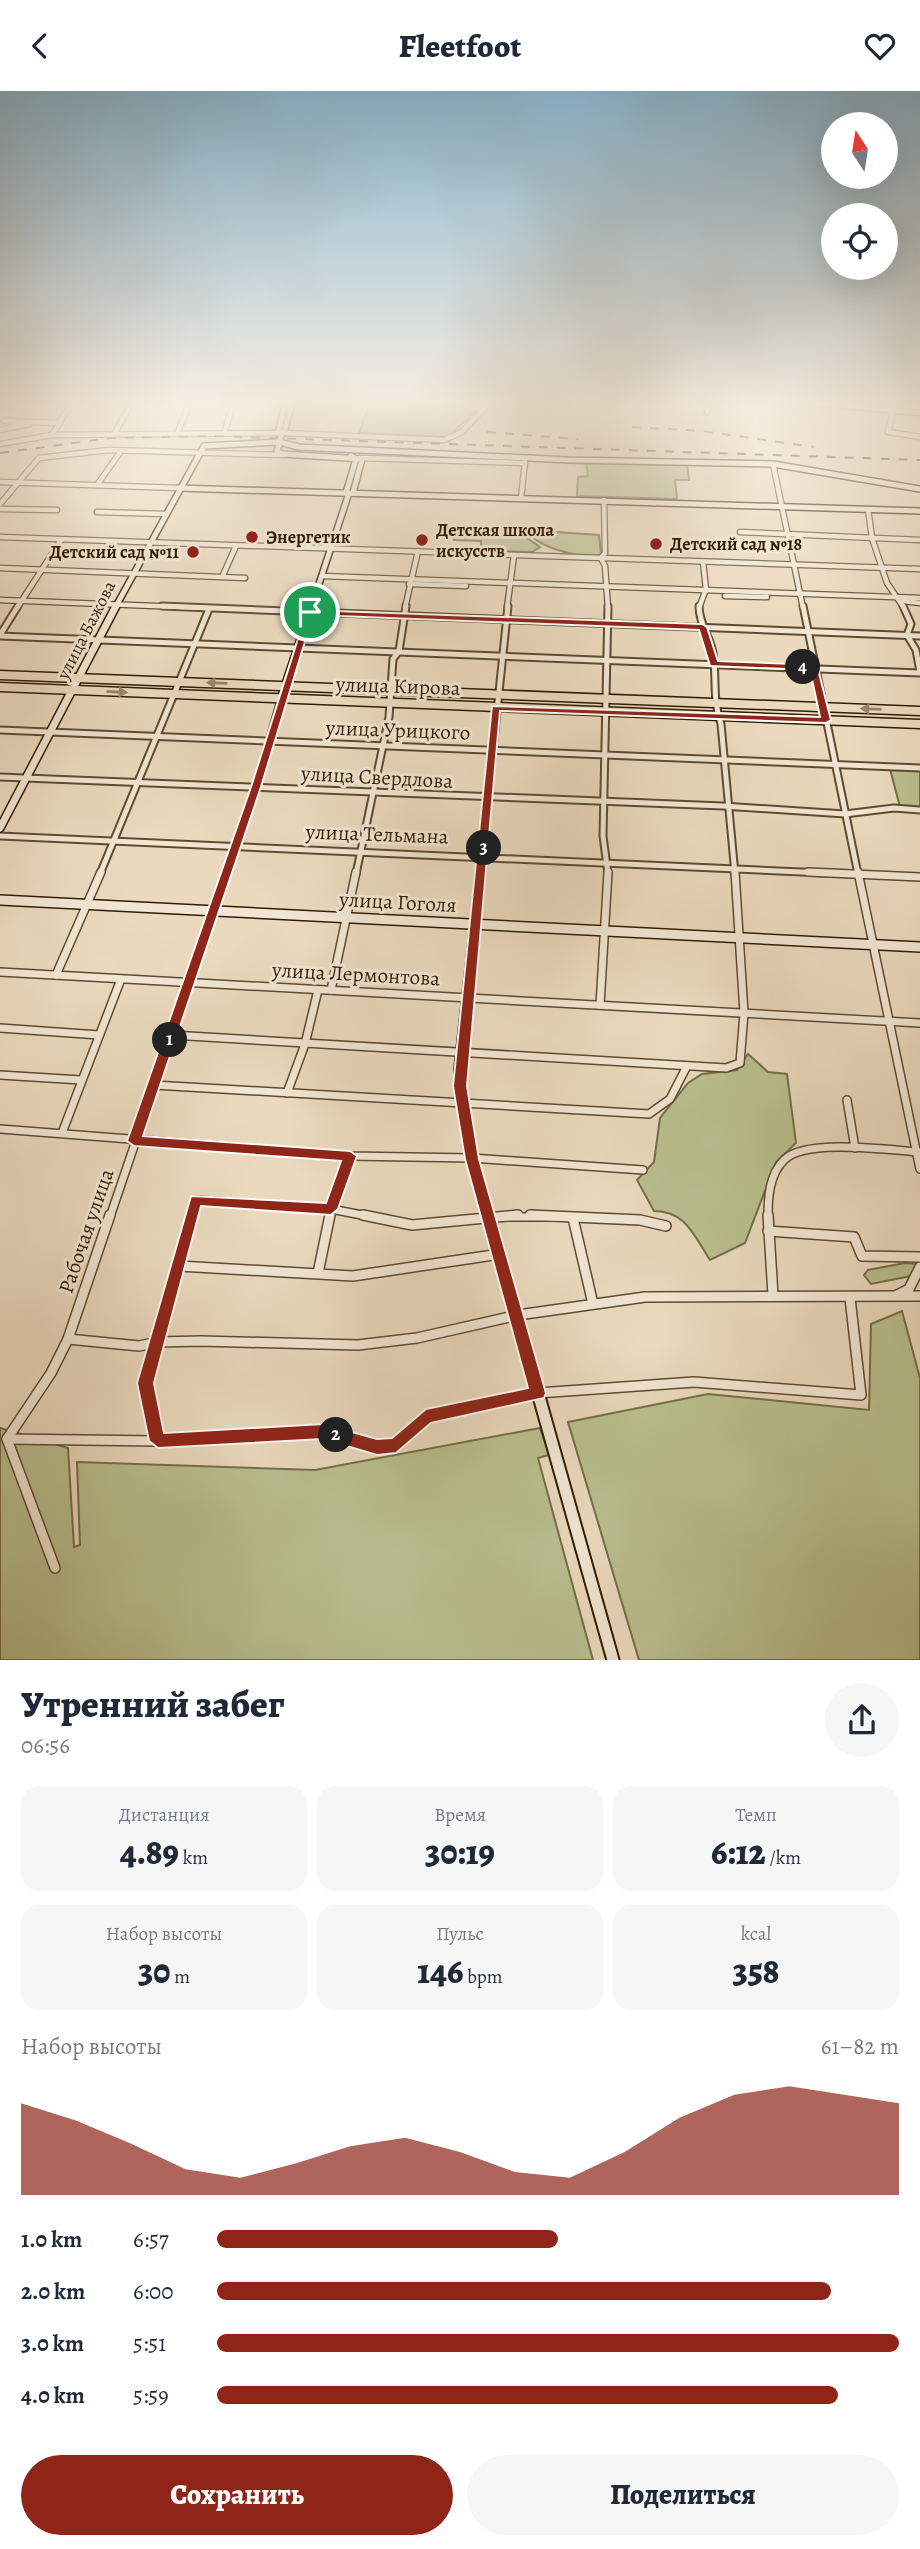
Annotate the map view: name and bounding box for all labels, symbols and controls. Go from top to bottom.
text: Fleetfoot [399,24,521,68]
icon: back [21,27,59,65]
icon: heart [861,27,899,65]
north arrow [821,112,898,189]
map controls [821,112,898,280]
button: locate [821,203,898,280]
place label: Детская школа искусств [436,518,555,563]
place label: Энергетик [266,525,351,549]
marker: Энергетик [244,529,260,545]
marker: Детская школа искусств [414,532,430,548]
place label: Детский сад №18 [670,532,802,556]
marker: Детский сад №18 [648,536,664,552]
place label: Детский сад №11 [49,540,180,564]
marker: Детский сад №11 [185,544,201,560]
street label: улица Бажова [50,576,121,684]
pin [280,582,340,642]
icon: arrive [291,593,329,631]
pin: 4 [786,649,820,685]
text: 4 [798,653,807,679]
street label: улица Кирова [334,670,461,702]
one-way arrow [206,678,228,689]
one-way arrow [106,686,128,697]
one-way arrow [860,703,882,714]
street label: улица Урицкого [324,713,471,747]
street label: улица Свердлова [299,759,454,795]
street label: улица Тельмана [304,817,449,850]
pin: 3 [466,831,502,865]
text: 3 [479,834,488,860]
street label: улица Гоголя [338,885,457,919]
street label: улица Лермонтова [270,956,441,992]
pin: 1 [152,1023,188,1058]
text: 1 [166,1026,173,1052]
street label: Рабочая улица [52,1165,121,1297]
pin: 2 [318,1417,354,1453]
text: 2 [331,1421,340,1447]
text: Утренний забег [21,1678,285,1730]
button: share [825,1683,899,1757]
text: 06:56 [21,1730,70,1761]
text: Дистанция [119,1802,209,1828]
text: Время [434,1802,486,1828]
text: Темп [735,1802,777,1828]
text: 4.89 [120,1828,179,1876]
text: 30:19 [425,1828,495,1876]
text: 6:12 [711,1828,766,1876]
text: km [179,1845,208,1871]
text: /km [766,1845,801,1871]
text: Набор высоты [106,1921,222,1947]
text: Пульс [436,1921,484,1947]
text: kcal [741,1921,771,1947]
text: 30 [138,1947,170,1995]
text: 146 [417,1947,463,1995]
text: 358 [733,1947,779,1995]
text: m [170,1964,190,1990]
text: bpm [463,1964,503,1990]
text: Набор высоты [21,2031,162,2062]
text: 61–82 m [821,2031,899,2062]
text: 1.0 km [21,2224,82,2255]
text: 6:57 [133,2224,169,2255]
text: 2.0 km [21,2276,85,2307]
text: 6:00 [133,2276,174,2307]
text: 3.0 km [21,2328,84,2359]
text: 5:51 [133,2328,166,2359]
text: 4.0 km [21,2380,85,2411]
text: 5:59 [133,2380,169,2411]
button: Сохранить [21,2455,453,2535]
button: Поделиться [467,2455,899,2535]

